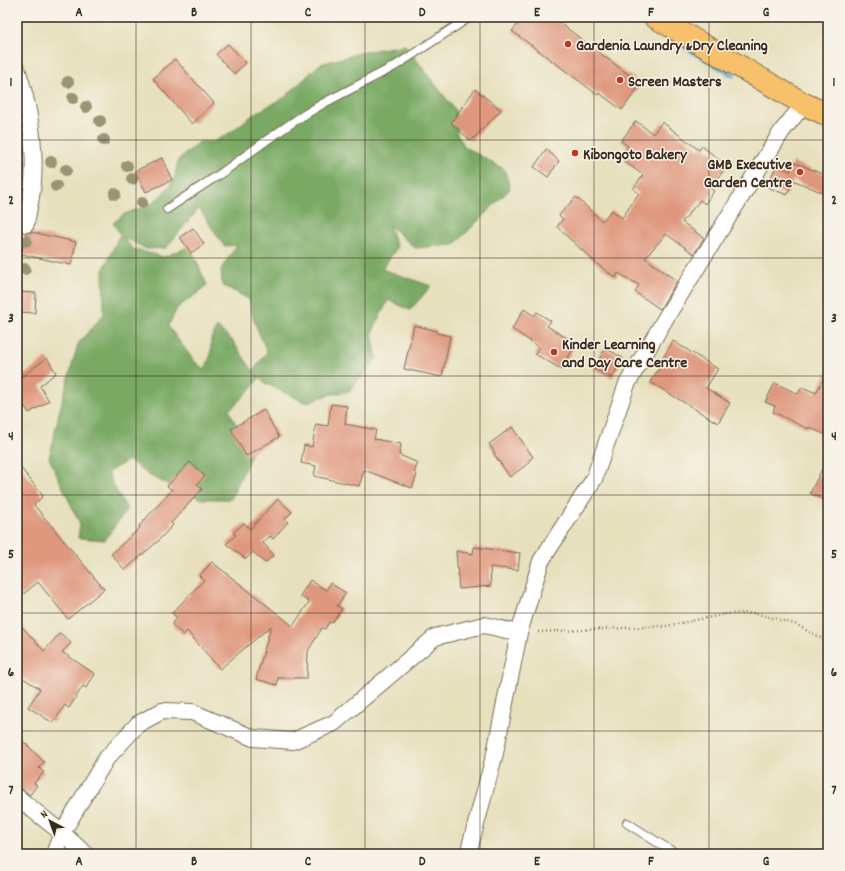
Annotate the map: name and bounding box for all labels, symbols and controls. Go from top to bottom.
text: A [75,4,83,23]
text: B [191,4,197,23]
text: C [305,4,312,23]
text: D [419,4,426,23]
text: E [534,4,541,23]
text: F [648,4,654,23]
text: G [763,4,770,23]
place label: Gardenia Laundry &Dry Cleaning [576,35,768,58]
marker: Gardenia Laundry &Dry Cleaning [563,39,573,49]
place label: Screen Masters [628,71,722,94]
text: 1 [10,74,13,93]
text: 1 [833,74,836,93]
marker: Screen Masters [615,75,625,85]
place label: Kibongoto Bakery [583,144,688,167]
marker: Kibongoto Bakery [570,148,580,158]
place label: GMB Executive Garden Centre [704,154,792,195]
marker: GMB Executive Garden Centre [795,167,805,177]
text: 2 [8,192,14,211]
text: 2 [831,192,837,211]
text: 3 [8,310,14,329]
text: 3 [831,310,837,329]
place label: Kinder Learning and Day Care Centre [562,334,687,375]
marker: Kinder Learning and Day Care Centre [549,347,559,357]
text: 4 [8,428,14,447]
text: 4 [831,428,837,447]
text: 5 [8,546,14,565]
text: 5 [831,546,837,565]
text: 6 [8,664,15,683]
text: 6 [831,664,838,683]
text: 7 [9,782,14,801]
text: 7 [832,782,837,801]
north arrow [30,801,70,841]
text: N [37,807,52,823]
text: A [75,853,83,871]
text: B [191,853,197,871]
text: C [305,853,312,871]
text: D [419,853,426,871]
text: E [534,853,541,871]
text: F [648,853,654,871]
text: G [763,853,770,871]

